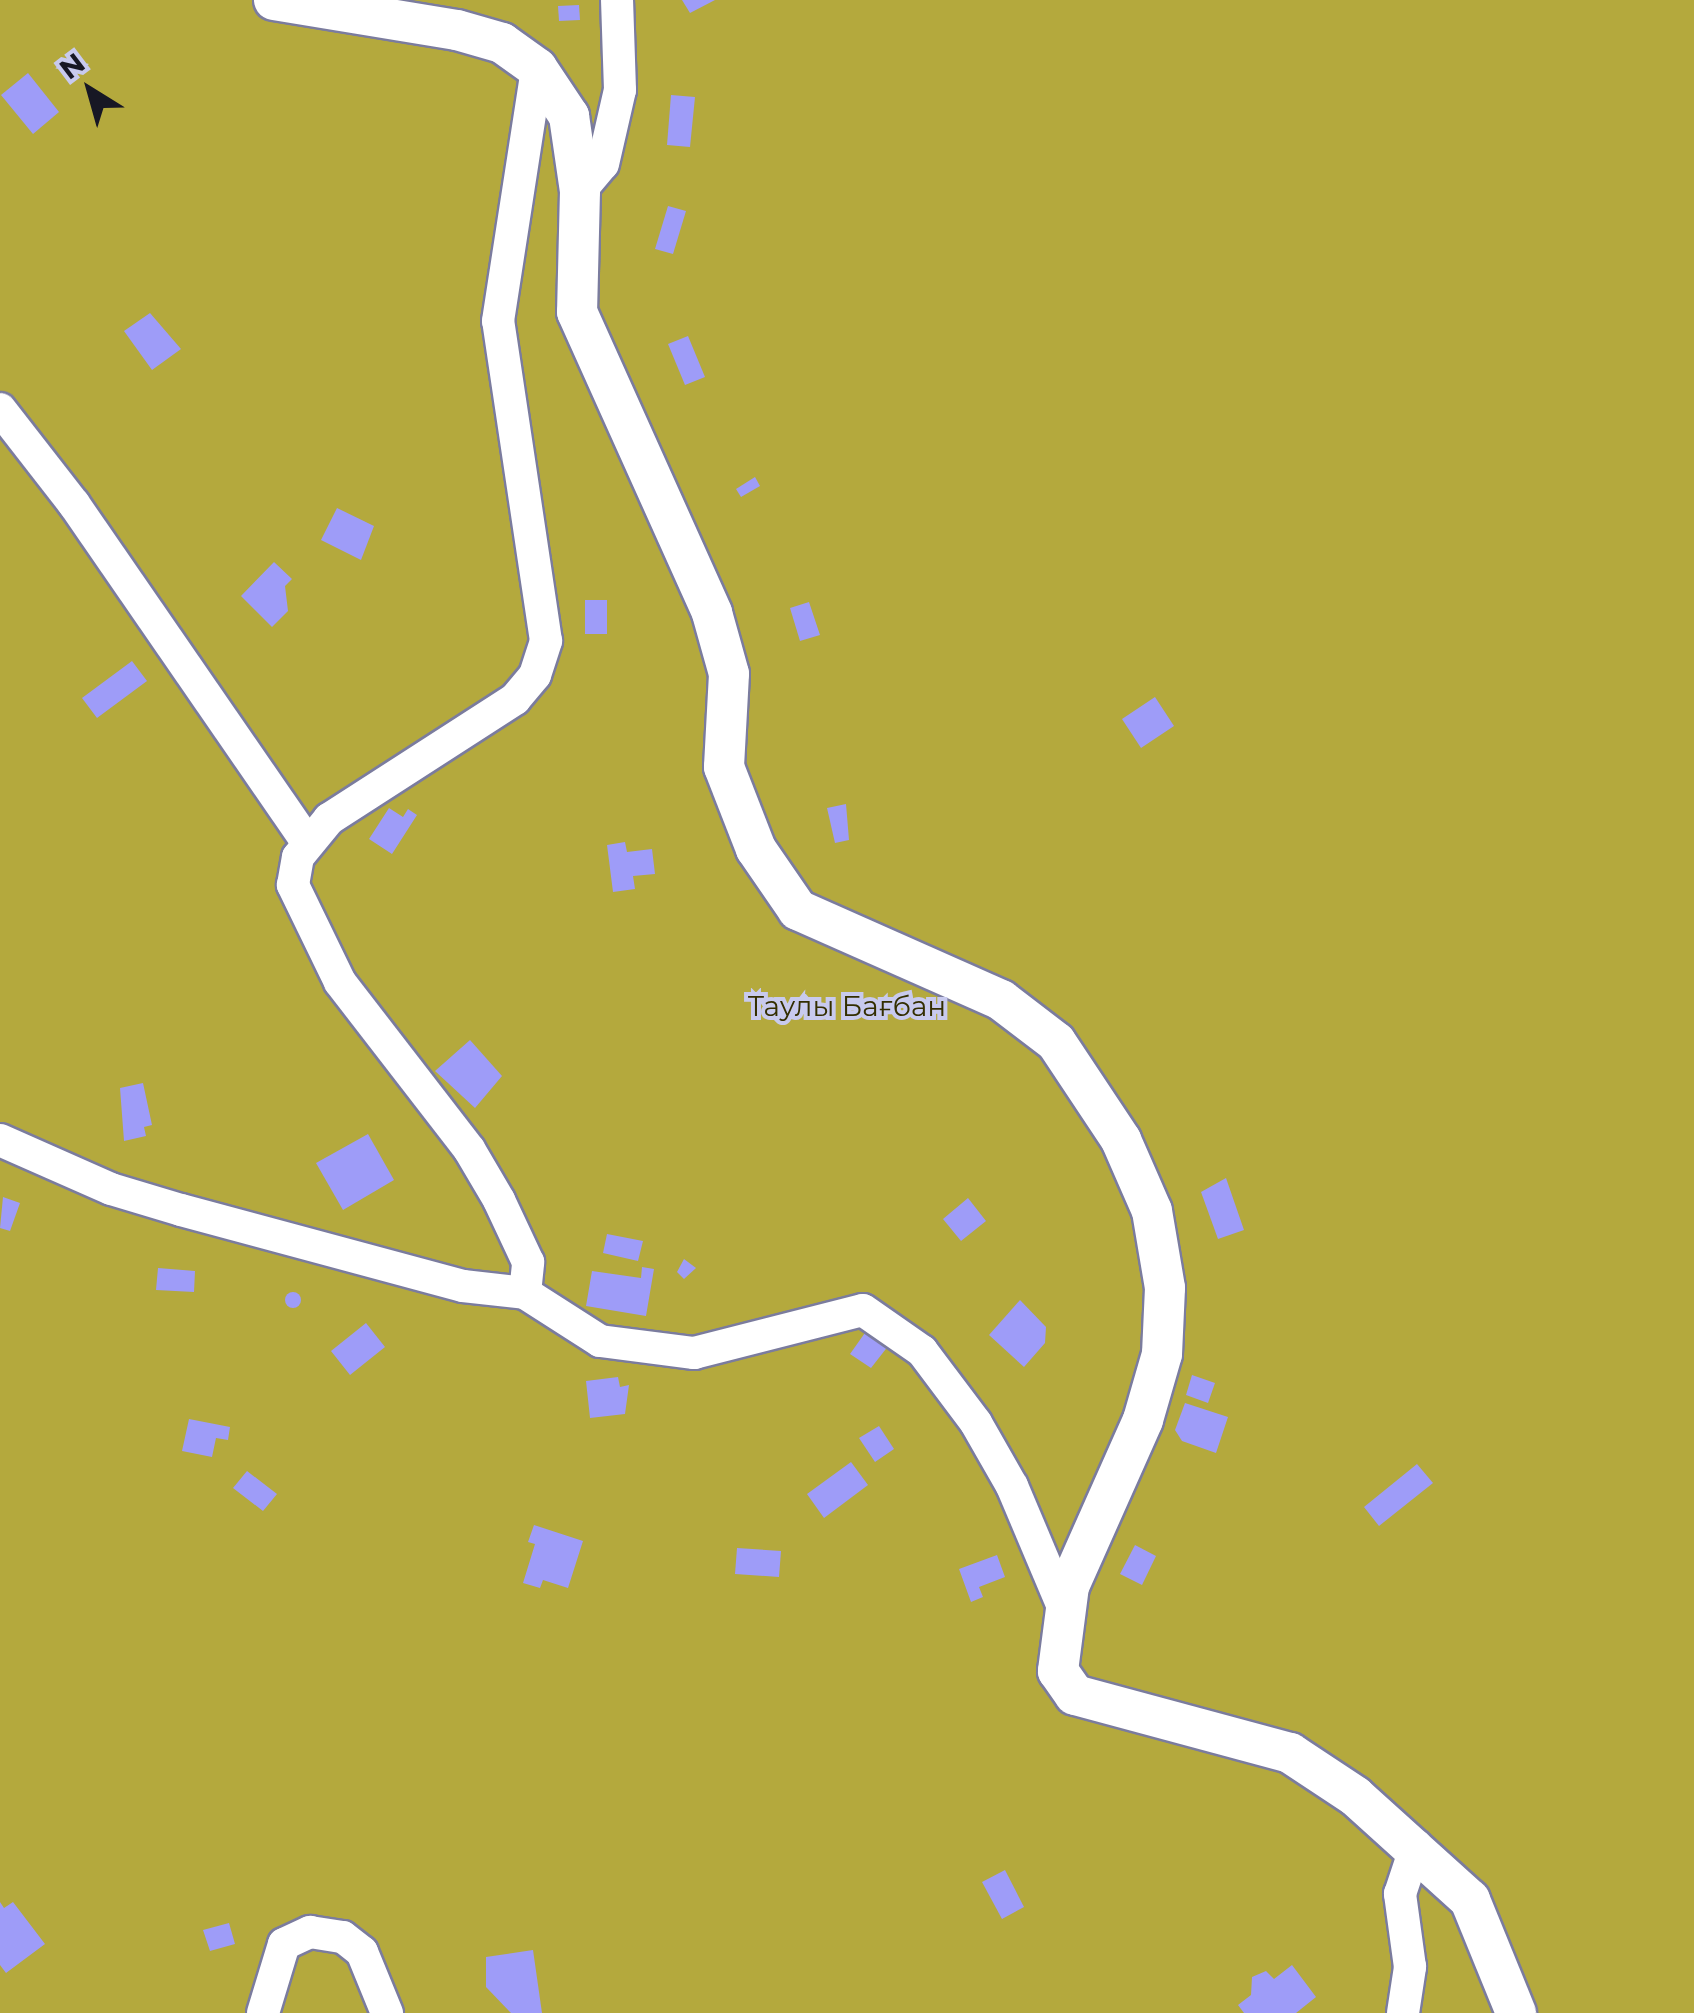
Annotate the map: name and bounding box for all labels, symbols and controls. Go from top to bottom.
north arrow [40,40,140,140]
text: N [53,46,91,86]
park label: Таулы Бағбан [748,989,946,1023]

